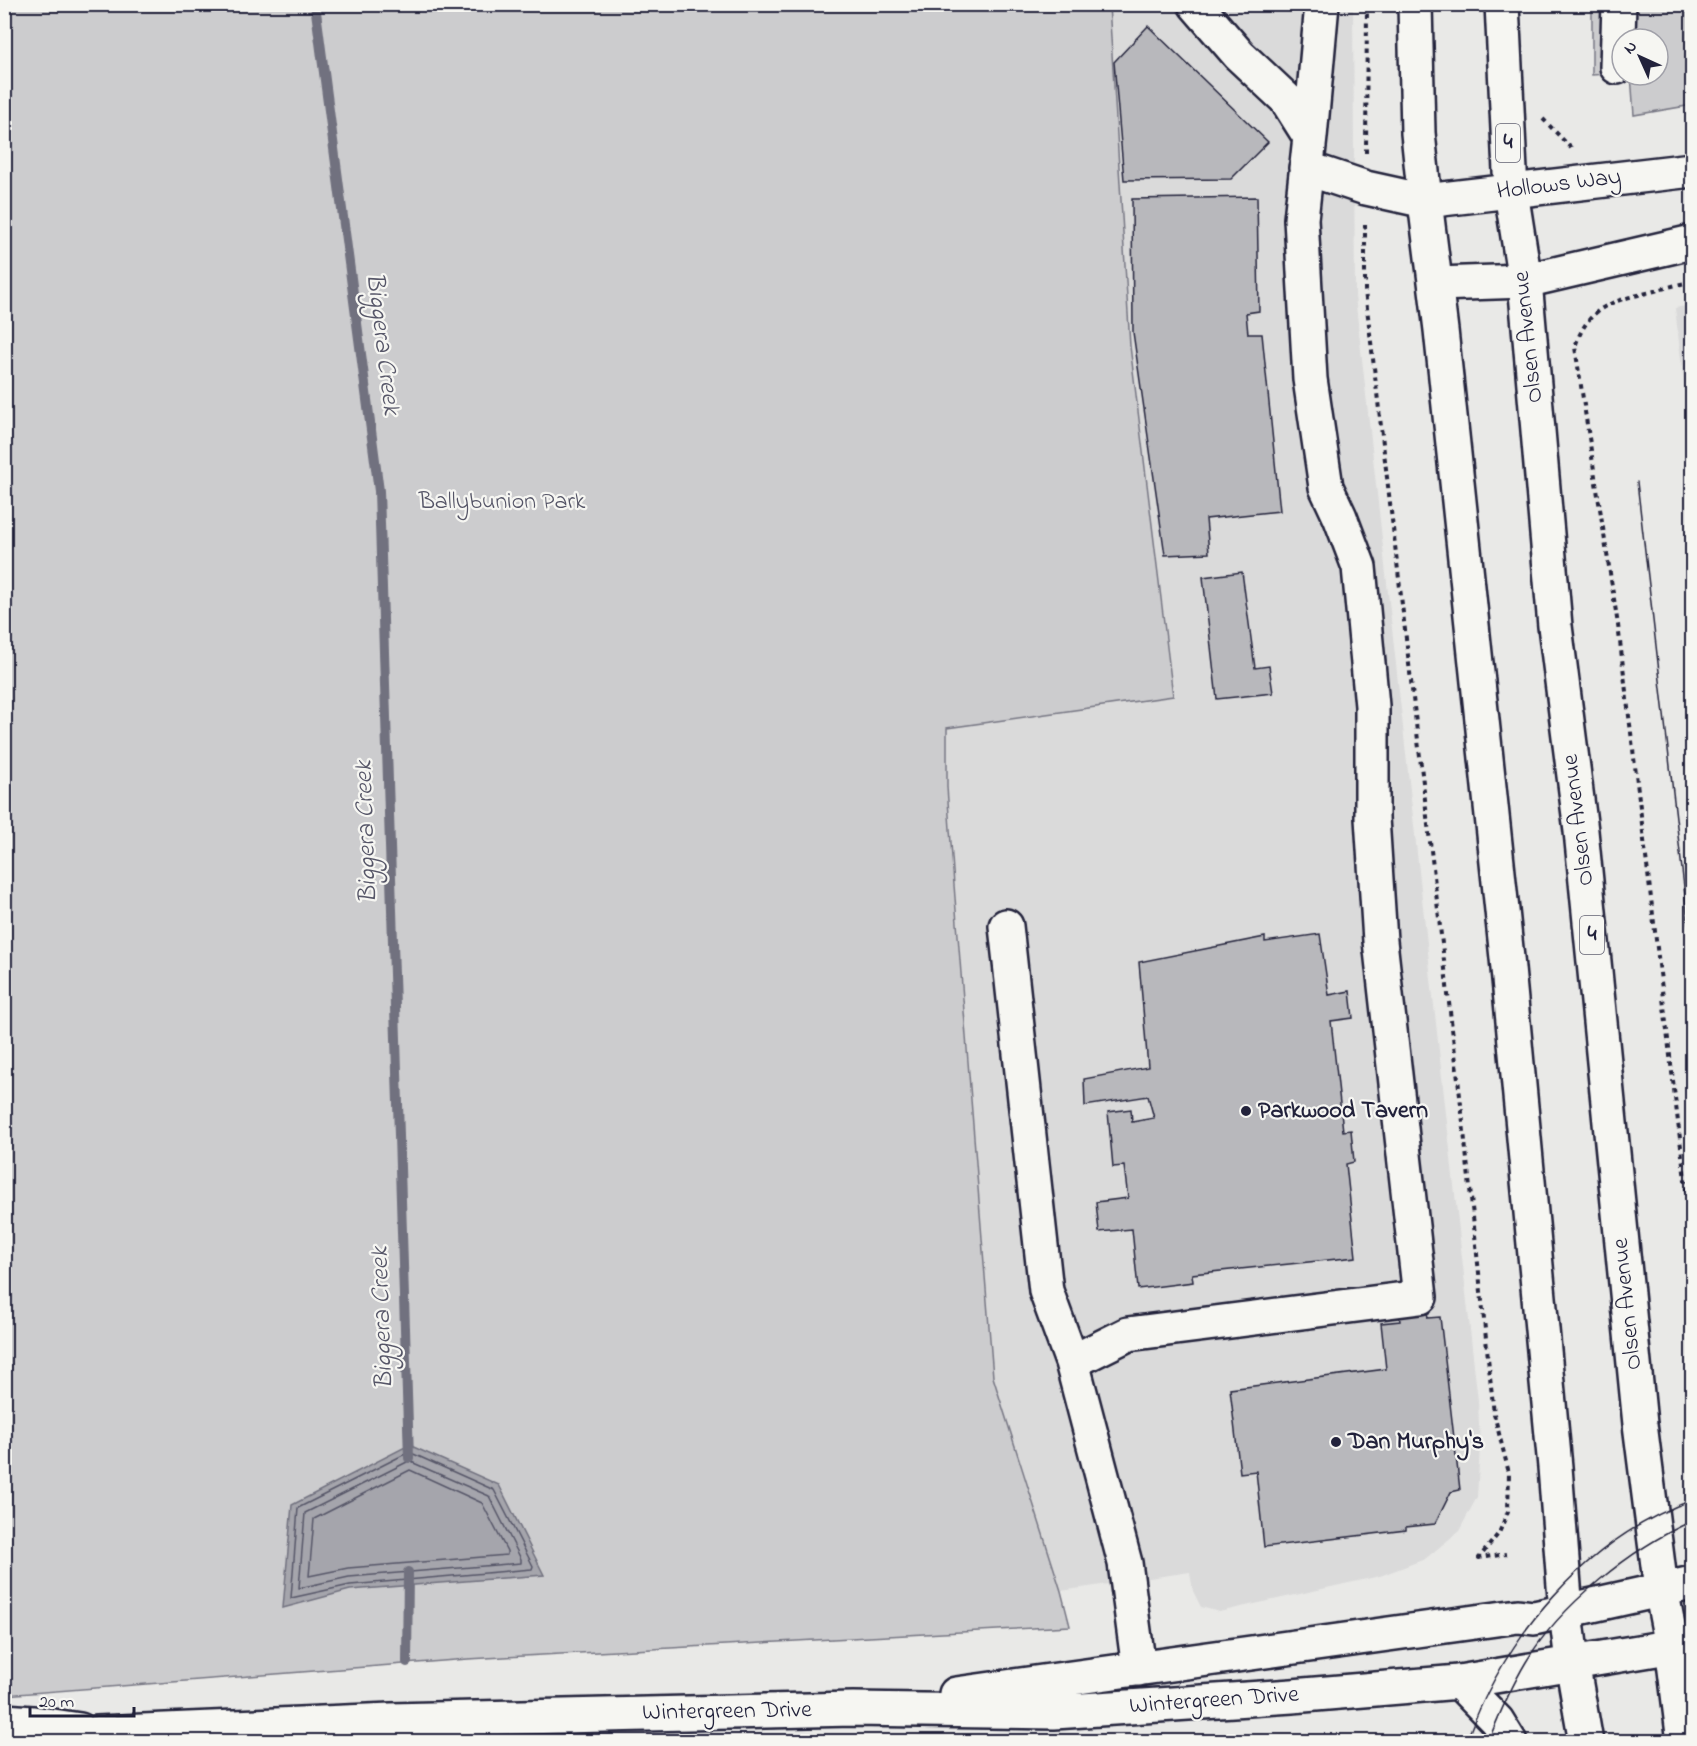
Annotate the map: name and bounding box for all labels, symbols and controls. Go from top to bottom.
north arrow [1610,27,1670,87]
text: N [1618,35,1643,60]
road number: 4 [1496,124,1520,162]
street label: Hollows Way [1495,160,1623,211]
street label: Olsen Avenue [1505,269,1553,405]
water label: Biggera Creek [354,271,410,419]
park label: Ballybunion Park [418,485,586,521]
street label: Olsen Avenue [1554,752,1604,888]
water label: Biggera Creek [345,758,388,904]
road number: 4 [1580,916,1604,954]
place label: Parkwood Tavern [1258,1094,1428,1129]
marker: Parkwood Tavern [1239,1104,1253,1118]
street label: Olsen Avenue [1604,1236,1652,1372]
water label: Biggera Creek [361,1244,404,1390]
place label: Dan Murphy's [1347,1425,1484,1461]
marker: Dan Murphy's [1329,1435,1343,1449]
street label: Wintergreen Drive [1128,1678,1300,1724]
scale bar [30,1680,134,1718]
text: 20 m [39,1690,74,1716]
street label: Wintergreen Drive [642,1693,812,1731]

